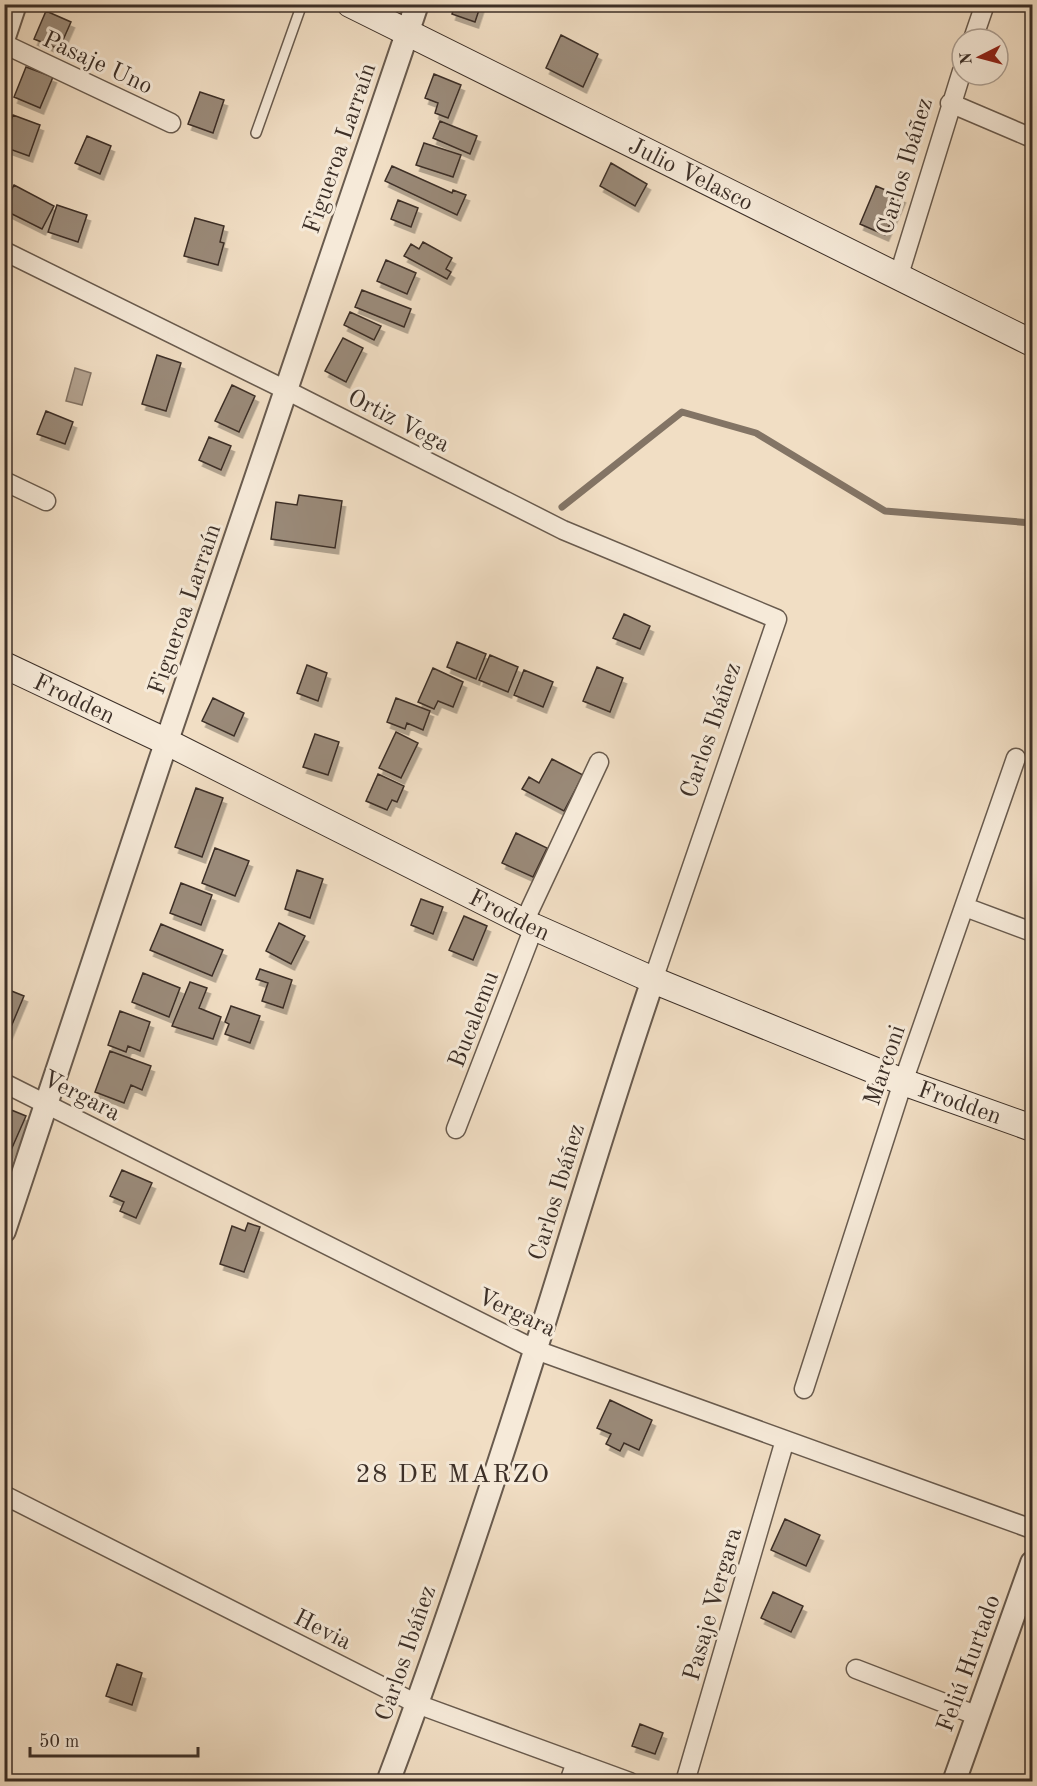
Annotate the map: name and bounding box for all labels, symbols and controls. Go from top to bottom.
north arrow [950,27,1010,87]
street label: Pasaje Uno [38,28,156,100]
text: N [958,51,976,65]
street label: Figueroa Larraín [300,60,381,237]
street label: Carlos Ibáñez [874,95,938,238]
street label: Julio Velasco [624,134,756,216]
street label: Ortiz Vega [343,386,453,458]
street label: Figueroa Larraín [145,521,226,698]
street label: Carlos Ibáñez [678,660,746,801]
street label: Frodden [29,671,118,730]
street label: Frodden [464,886,553,946]
street label: Bucalemu [446,968,504,1071]
street label: Marconi [861,1022,911,1109]
street label: Vergara [38,1067,124,1127]
street label: Frodden [914,1078,1004,1130]
street label: Carlos Ibáñez [526,1121,590,1264]
street label: Vergara [473,1285,559,1342]
district label: 28 DE MARZO [356,1462,550,1488]
street label: Pasaje Vergara [681,1525,747,1684]
street label: Carlos Ibáñez [373,1583,441,1724]
street label: Feliú Hurtado [934,1592,1006,1736]
street label: Hevia [289,1606,355,1655]
scale bar [30,1720,198,1758]
text: 50 m [39,1733,79,1751]

